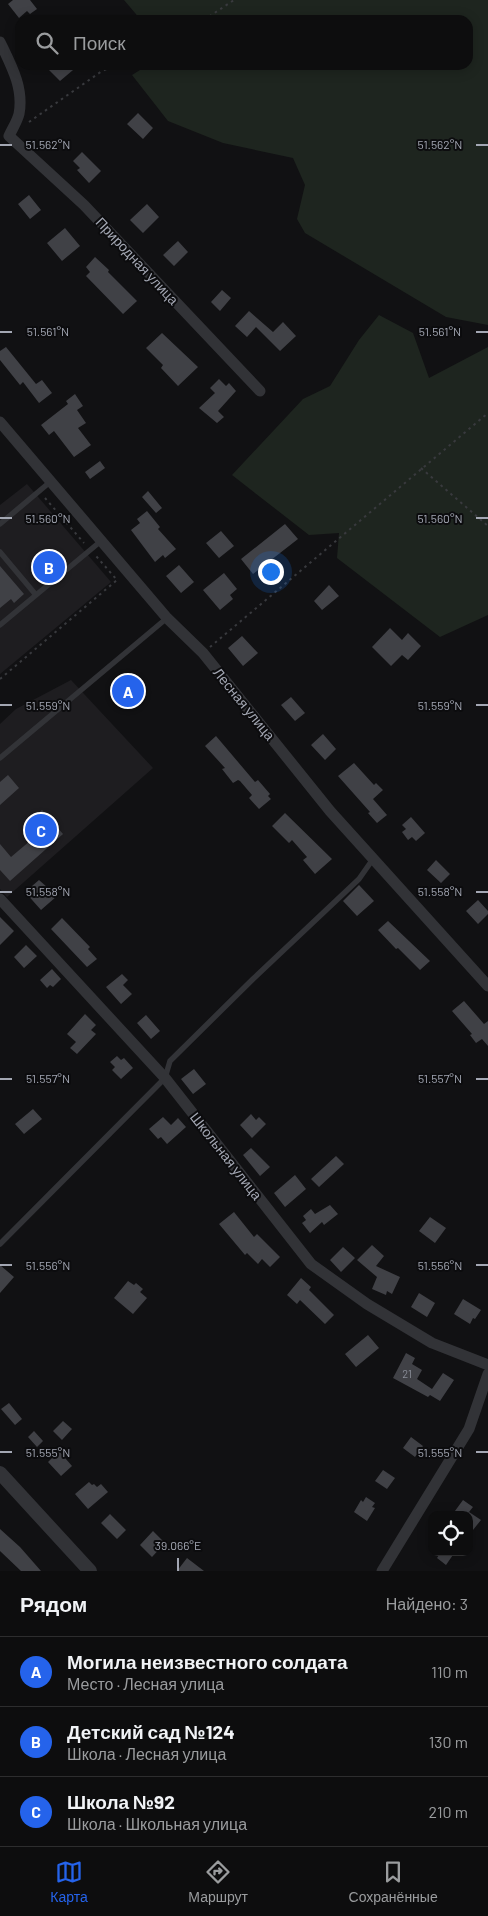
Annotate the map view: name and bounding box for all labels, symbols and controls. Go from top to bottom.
search box [15,15,473,70]
icon: search [33,29,61,57]
text: Поиск [73,31,126,54]
text: 51.562°N [26,137,70,151]
text: 51.562°N [418,137,462,151]
street label: Природная улица [92,213,182,308]
text: 51.561°N [27,324,69,338]
text: 51.561°N [419,324,461,338]
text: 51.560°N [25,511,71,525]
text: 51.560°N [417,511,463,525]
pin: B [33,548,65,586]
your location [258,559,284,585]
street label: Лесная улица [210,664,279,744]
pin: A [112,672,144,710]
text: 51.559°N [26,698,70,712]
text: 51.559°N [418,698,462,712]
pin: C [25,811,57,849]
text: 51.558°N [26,884,70,898]
text: 51.558°N [418,884,462,898]
text: 51.557°N [26,1071,70,1085]
text: 51.557°N [418,1071,462,1085]
street label: Школьная улица [187,1109,266,1203]
text: 51.556°N [26,1258,70,1272]
text: 51.556°N [418,1258,462,1272]
house number: 21 [402,1367,412,1380]
text: 51.555°N [26,1445,70,1459]
text: 51.555°N [418,1445,462,1459]
map controls [428,1511,473,1556]
button: locate [428,1511,473,1556]
text: 39.066°E [155,1538,201,1552]
text: Рядом [20,1591,87,1616]
text: Найдено: 3 [386,1594,468,1613]
text: Могила неизвестного солдата [67,1650,348,1673]
text: A [31,1662,41,1681]
text: 110 m [431,1662,468,1681]
text: Место · Лесная улица [67,1674,224,1693]
text: Детский сад №124 [67,1720,235,1743]
text: B [31,1732,41,1751]
text: 130 m [429,1732,468,1751]
text: Школа · Лесная улица [67,1744,226,1763]
text: Школа №92 [67,1790,175,1813]
text: C [31,1802,41,1821]
text: 210 m [429,1802,468,1821]
text: Школа · Школьная улица [67,1814,247,1833]
tab: Карта [50,1858,88,1905]
tab: Маршрут [188,1858,248,1905]
tab: Сохранённые [349,1858,438,1905]

